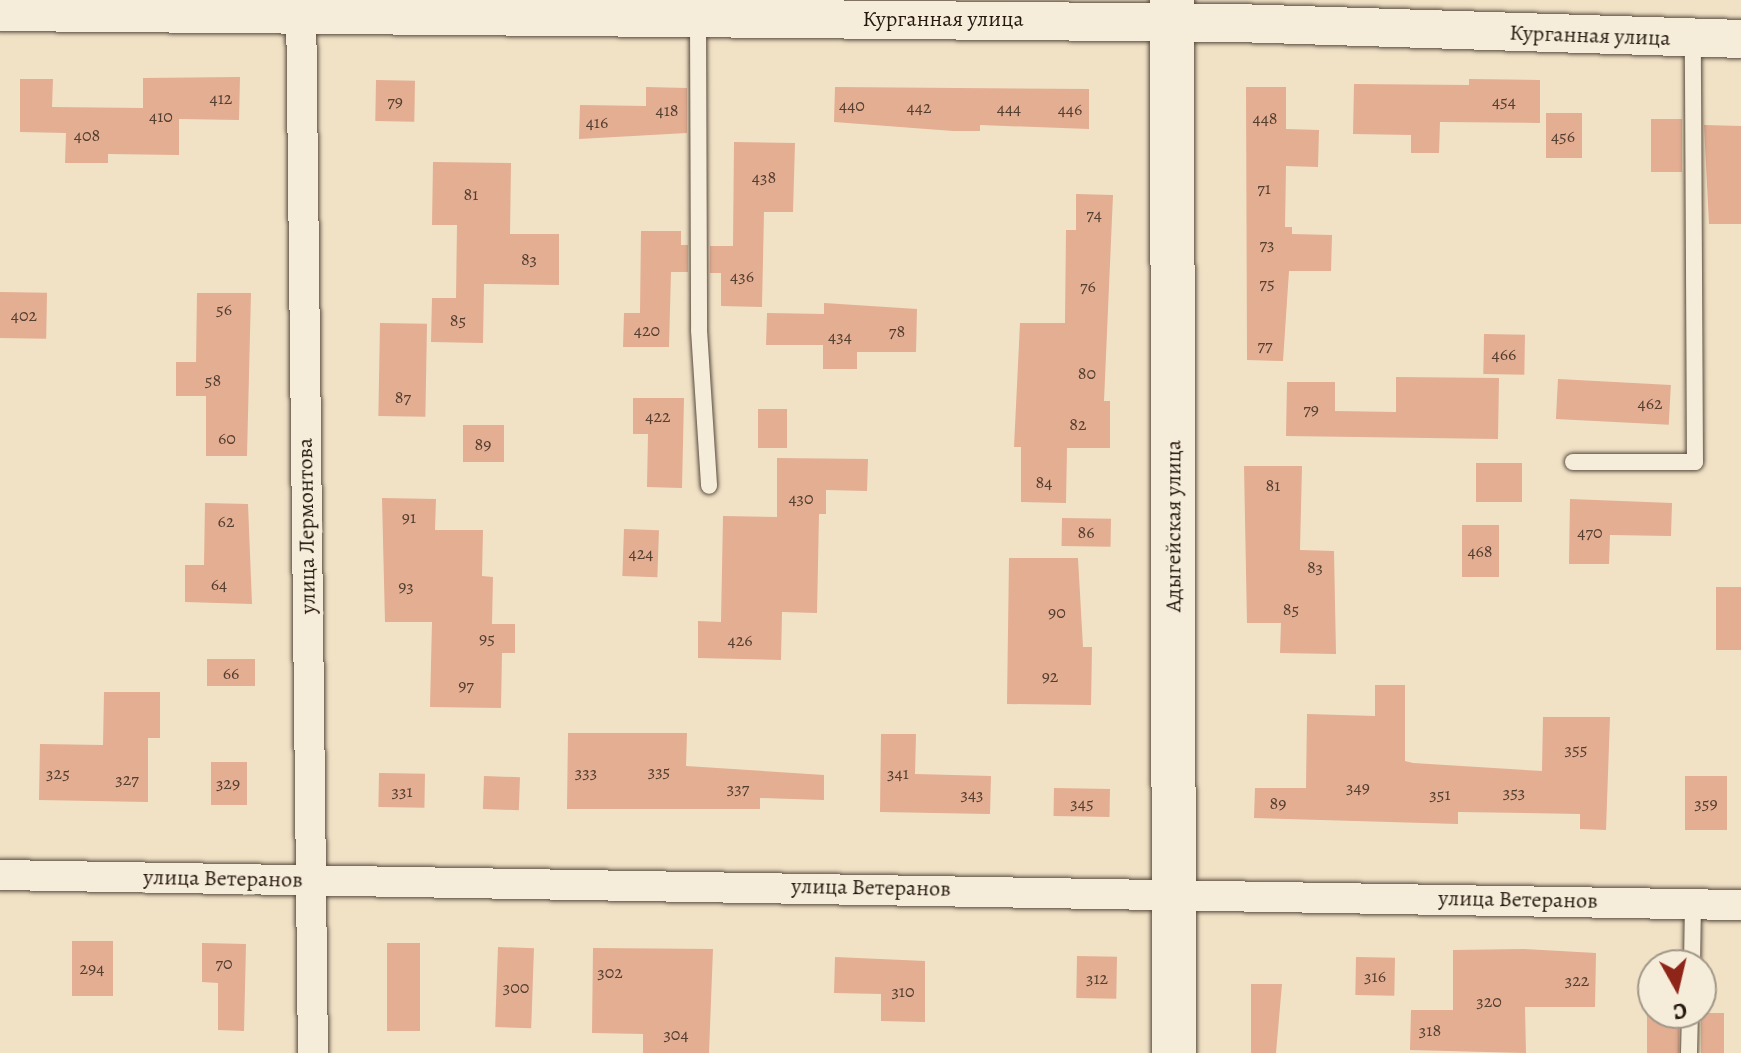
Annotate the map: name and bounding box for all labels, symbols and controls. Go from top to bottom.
street label: Курганная улица [862,7,1024,33]
street label: Курганная улица [1509,20,1671,52]
house number: 412 [210,87,232,109]
house number: 79 [387,90,403,112]
house number: 454 [1492,90,1516,112]
house number: 440 [839,94,865,116]
house number: 442 [907,96,931,118]
house number: 444 [997,97,1021,119]
house number: 446 [1058,98,1082,120]
house number: 418 [655,99,679,121]
house number: 410 [149,105,173,127]
house number: 448 [1252,107,1278,129]
house number: 416 [586,111,608,133]
house number: 408 [74,124,100,146]
house number: 456 [1551,125,1575,147]
house number: 438 [752,166,776,188]
house number: 71 [1257,177,1271,199]
house number: 81 [464,183,478,205]
house number: 74 [1086,203,1102,225]
house number: 73 [1259,233,1275,255]
house number: 83 [521,248,537,270]
house number: 436 [730,265,754,287]
house number: 75 [1259,272,1275,294]
house number: 76 [1080,275,1096,297]
house number: 56 [216,298,232,320]
house number: 402 [11,304,37,326]
house number: 85 [450,309,466,331]
house number: 420 [634,319,660,341]
house number: 78 [889,320,905,342]
house number: 434 [828,325,852,347]
house number: 77 [1257,334,1273,356]
house number: 466 [1492,343,1516,365]
house number: 80 [1078,362,1096,384]
house number: 58 [205,369,221,391]
house number: 87 [395,386,411,408]
house number: 462 [1637,392,1663,414]
house number: 79 [1303,398,1319,420]
house number: 422 [645,405,671,427]
house number: 82 [1069,413,1087,435]
house number: 60 [218,427,236,449]
house number: 89 [475,433,491,455]
street label: улица Лермонтова [292,438,322,614]
street label: Адыгейская улица [1161,440,1187,612]
house number: 84 [1036,471,1052,493]
house number: 81 [1266,474,1280,496]
house number: 430 [788,487,814,509]
house number: 91 [402,506,416,528]
house number: 62 [218,510,234,532]
house number: 86 [1077,521,1095,543]
house number: 470 [1577,521,1603,543]
house number: 468 [1467,540,1493,562]
house number: 424 [629,542,653,564]
house number: 83 [1307,556,1323,578]
house number: 64 [211,573,227,595]
house number: 93 [398,575,414,597]
house number: 85 [1283,598,1299,620]
house number: 90 [1048,601,1066,623]
house number: 95 [479,627,495,649]
house number: 426 [727,629,753,651]
house number: 66 [223,662,239,684]
house number: 92 [1042,665,1058,687]
house number: 97 [458,674,474,696]
house number: 355 [1565,738,1587,760]
house number: 335 [648,760,670,782]
house number: 333 [575,761,597,783]
house number: 325 [46,762,70,784]
house number: 341 [887,762,909,784]
house number: 327 [115,768,139,790]
house number: 329 [216,772,240,794]
house number: 349 [1346,776,1370,798]
house number: 337 [727,777,749,799]
house number: 331 [391,780,413,802]
house number: 353 [1503,781,1525,803]
house number: 343 [960,783,984,805]
house number: 351 [1429,783,1451,805]
house number: 345 [1070,792,1094,814]
house number: 89 [1270,792,1286,814]
house number: 359 [1694,792,1718,814]
street label: улица Ветеранов [143,864,303,894]
street label: улица Ветеранов [791,873,951,903]
street label: улица Ветеранов [1438,885,1598,915]
north arrow [1637,949,1717,1029]
house number: 70 [215,952,233,974]
house number: 294 [80,957,104,979]
house number: 302 [597,961,623,983]
house number: 316 [1364,965,1386,987]
house number: 312 [1086,967,1108,989]
house number: 322 [1565,969,1589,991]
house number: 300 [503,976,529,998]
house number: 310 [891,980,915,1002]
house number: 320 [1476,990,1502,1012]
text: С [1671,995,1689,1027]
house number: 318 [1419,1019,1441,1041]
house number: 304 [663,1023,689,1045]

